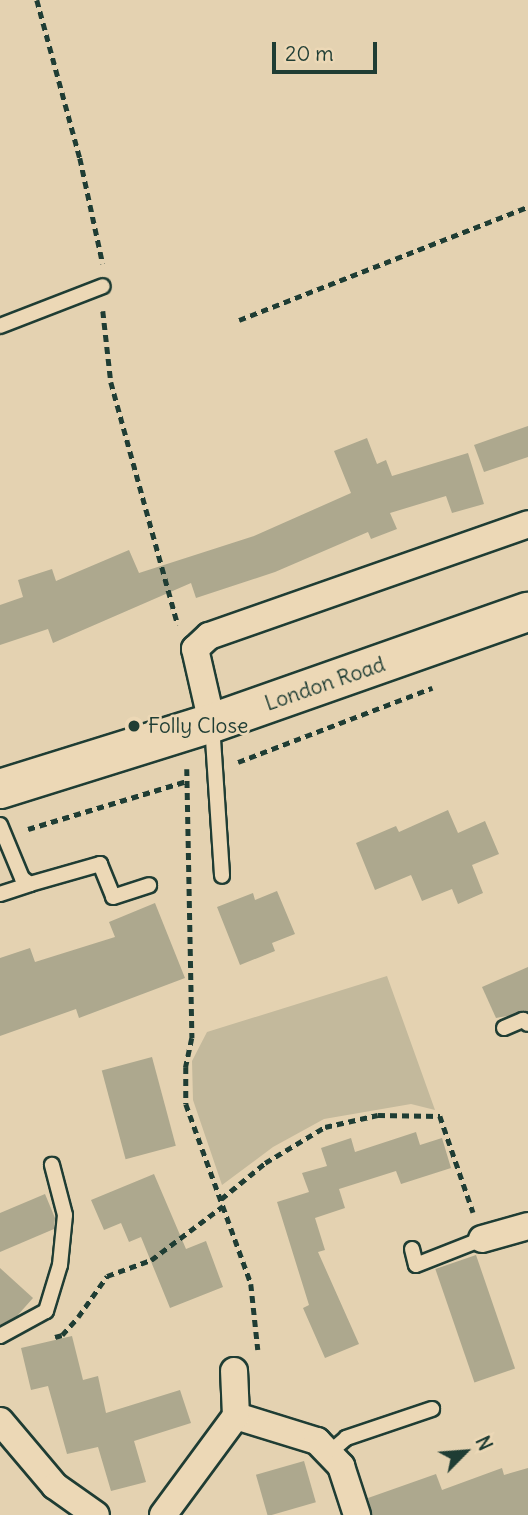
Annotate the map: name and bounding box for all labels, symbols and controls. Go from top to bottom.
scale bar [276,28,381,72]
text: 20 m [285,40,334,67]
street label: London Road [261,652,389,716]
place label: Folly Close [148,713,248,739]
marker: Folly Close [126,718,142,734]
north arrow [430,1417,500,1487]
text: N [470,1432,498,1454]

